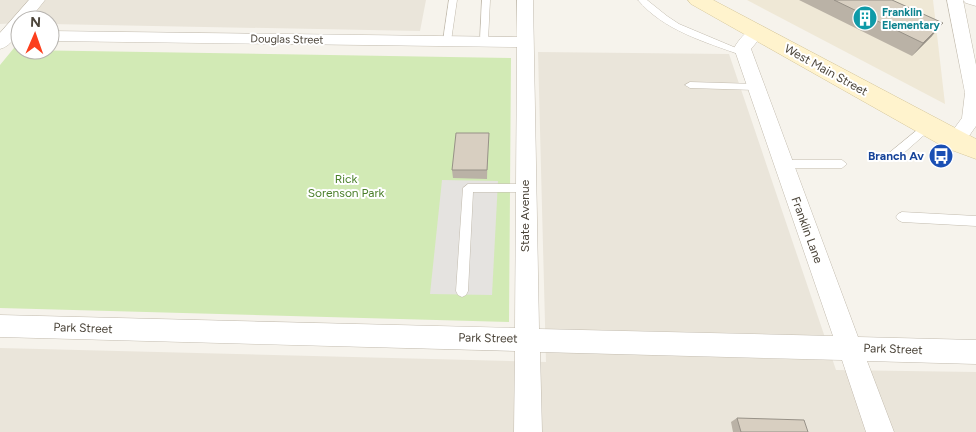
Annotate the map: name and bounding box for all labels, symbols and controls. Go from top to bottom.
building icon: Franklin Elementary [852,5,878,31]
place label: Franklin Elementary [882,6,941,32]
north arrow [10,10,60,60]
text: N [30,14,41,31]
street label: Douglas Street [250,32,324,47]
street label: West Main Street [782,41,870,99]
bus stop icon: Branch Av [928,143,954,169]
place label: Branch Av [868,149,924,163]
park label: Rick Sorenson Park [308,172,385,200]
street label: State Avenue [518,179,532,252]
street label: Franklin Lane [788,195,826,266]
street label: Park Street [53,320,113,336]
street label: Park Street [458,330,518,346]
street label: Park Street [863,341,923,357]

